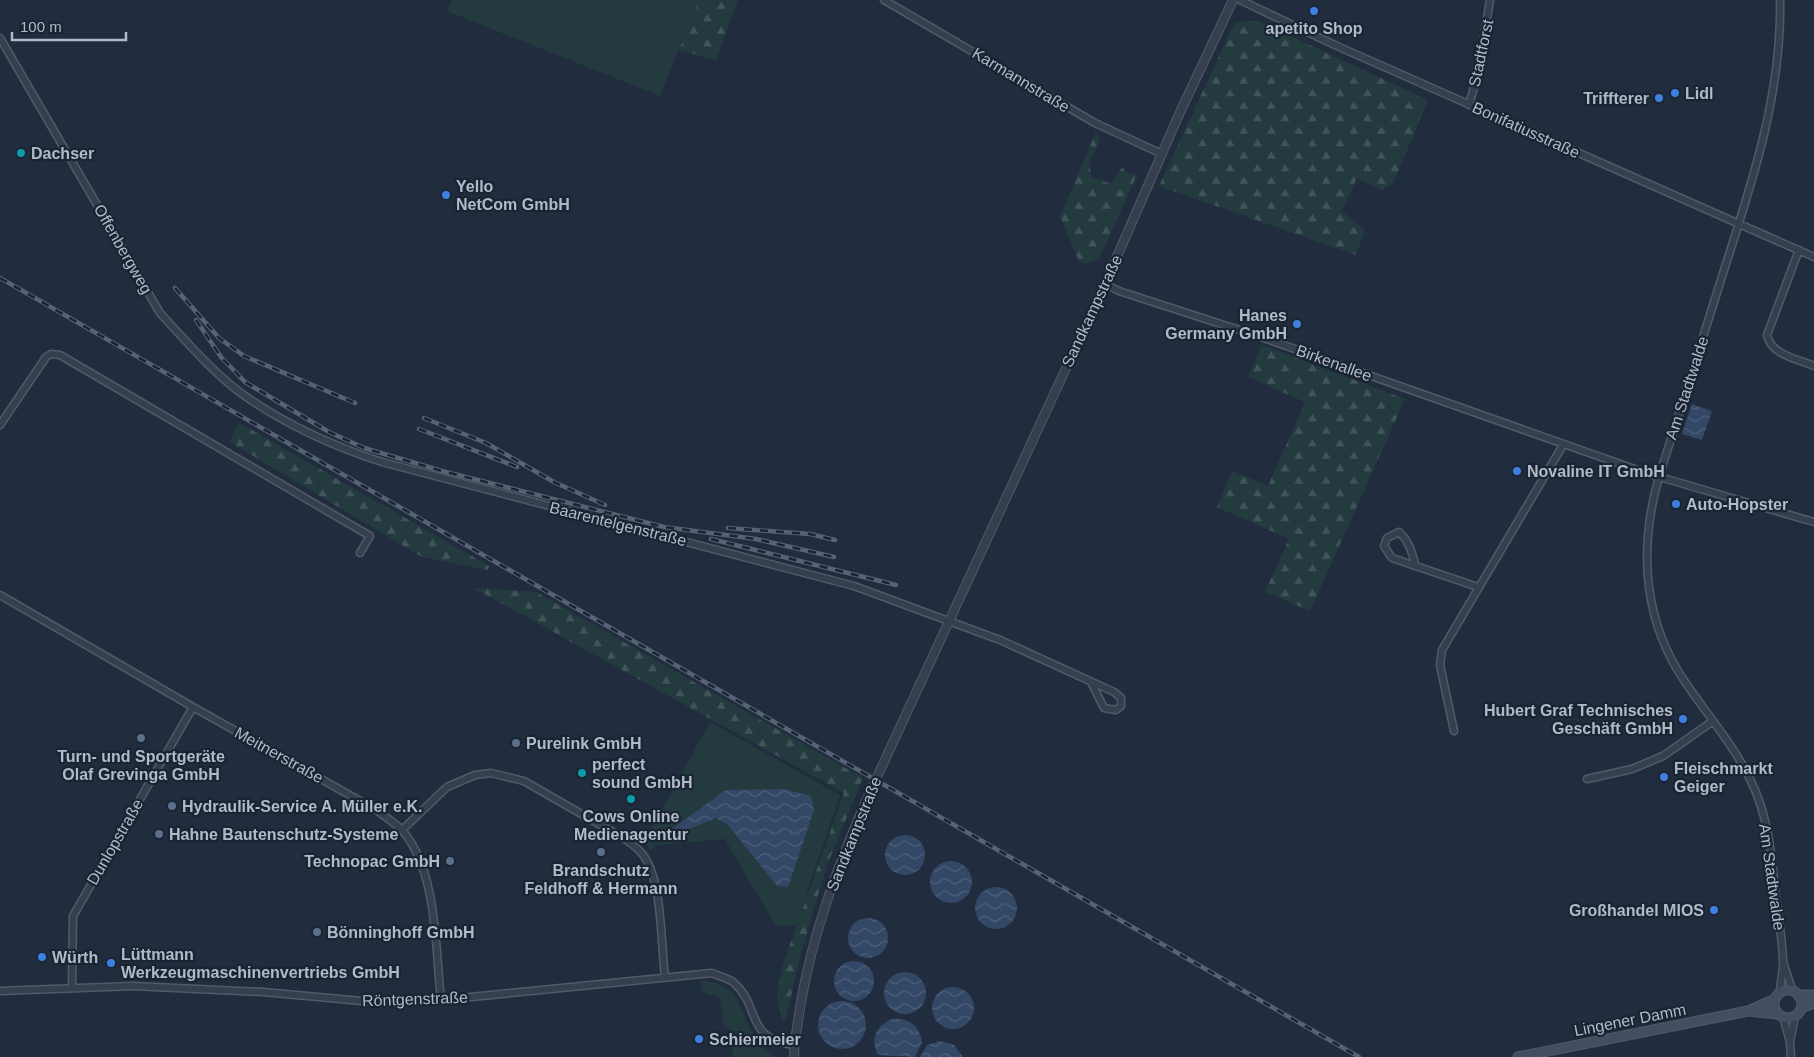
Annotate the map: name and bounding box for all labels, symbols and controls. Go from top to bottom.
marker: apetito Shop [1308,5,1320,17]
scale bar [12,10,126,42]
street label: Stadtforst [1466,17,1497,88]
text: 100 m [20,18,62,35]
place label: apetito Shop [1266,20,1363,37]
street label: Karmannstraße [969,44,1073,116]
place label: Lidl [1685,85,1713,102]
marker: Lidl [1669,87,1681,99]
place label: Triffterer [1583,90,1649,107]
marker: Triffterer [1653,92,1665,104]
street label: Bonifatiusstraße [1470,99,1582,161]
place label: Dachser [31,145,94,162]
marker: Dachser [15,147,27,159]
place label: Yello NetCom GmbH [456,178,570,213]
marker: Yello NetCom GmbH [440,189,452,201]
street label: Offenbergweg [91,201,155,297]
street label: Sandkampstraße [1059,252,1125,370]
place label: Hanes Germany GmbH [1165,307,1287,342]
marker: Hanes Germany GmbH [1291,318,1303,330]
street label: Am Stadtwalde [1662,334,1712,442]
street label: Birkenallee [1294,341,1374,385]
place label: Novaline IT GmbH [1527,463,1665,480]
marker: Novaline IT GmbH [1511,465,1523,477]
place label: Auto-Hopster [1686,496,1788,513]
marker: Auto-Hopster [1670,498,1682,510]
street label: Baarentelgenstraße [548,499,688,549]
place label: Hubert Graf Technisches Geschäft GmbH [1484,702,1673,737]
marker: Hubert Graf Technisches Geschäft GmbH [1677,713,1689,725]
street label: Meitnerstraße [232,724,326,786]
marker: Turn- und Sportgeräte Olaf Grevinga GmbH [135,732,147,744]
place label: Purelink GmbH [526,735,642,752]
marker: Purelink GmbH [510,737,522,749]
place label: Turn- und Sportgeräte Olaf Grevinga GmbH [57,748,225,783]
place label: perfect sound GmbH [592,756,692,791]
place label: Fleischmarkt Geiger [1674,760,1773,795]
marker: perfect sound GmbH [576,767,588,779]
marker: Fleischmarkt Geiger [1658,771,1670,783]
street label: Sandkampstraße [823,774,885,894]
marker: Cows Online Medienagentur [625,793,637,805]
street label: Dunlopstraße [84,796,146,888]
place label: Hydraulik-Service A. Müller e.K. [182,798,422,815]
marker: Hydraulik-Service A. Müller e.K. [166,800,178,812]
place label: Cows Online Medienagentur [574,808,688,843]
street label: Am Stadtwalde [1756,823,1788,932]
place label: Hahne Bautenschutz-Systeme [169,826,398,843]
marker: Hahne Bautenschutz-Systeme [153,828,165,840]
marker: Brandschutz Feldhoff & Hermann [595,846,607,858]
place label: Technopac GmbH [304,853,440,870]
marker: Technopac GmbH [444,855,456,867]
place label: Brandschutz Feldhoff & Hermann [525,862,677,897]
place label: Großhandel MIOS [1569,902,1704,919]
marker: Großhandel MIOS [1708,904,1720,916]
place label: Bönninghoff GmbH [327,924,475,941]
marker: Bönninghoff GmbH [311,926,323,938]
place label: Lüttmann Werkzeugmaschinenvertriebs GmbH [121,946,400,981]
place label: Würth [52,949,98,966]
marker: Würth [36,951,48,963]
marker: Lüttmann Werkzeugmaschinenvertriebs GmbH [105,957,117,969]
street label: Röntgenstraße [362,989,468,1009]
street label: Lingener Damm [1573,1001,1687,1039]
place label: Schiermeier [709,1031,801,1048]
marker: Schiermeier [693,1033,705,1045]

